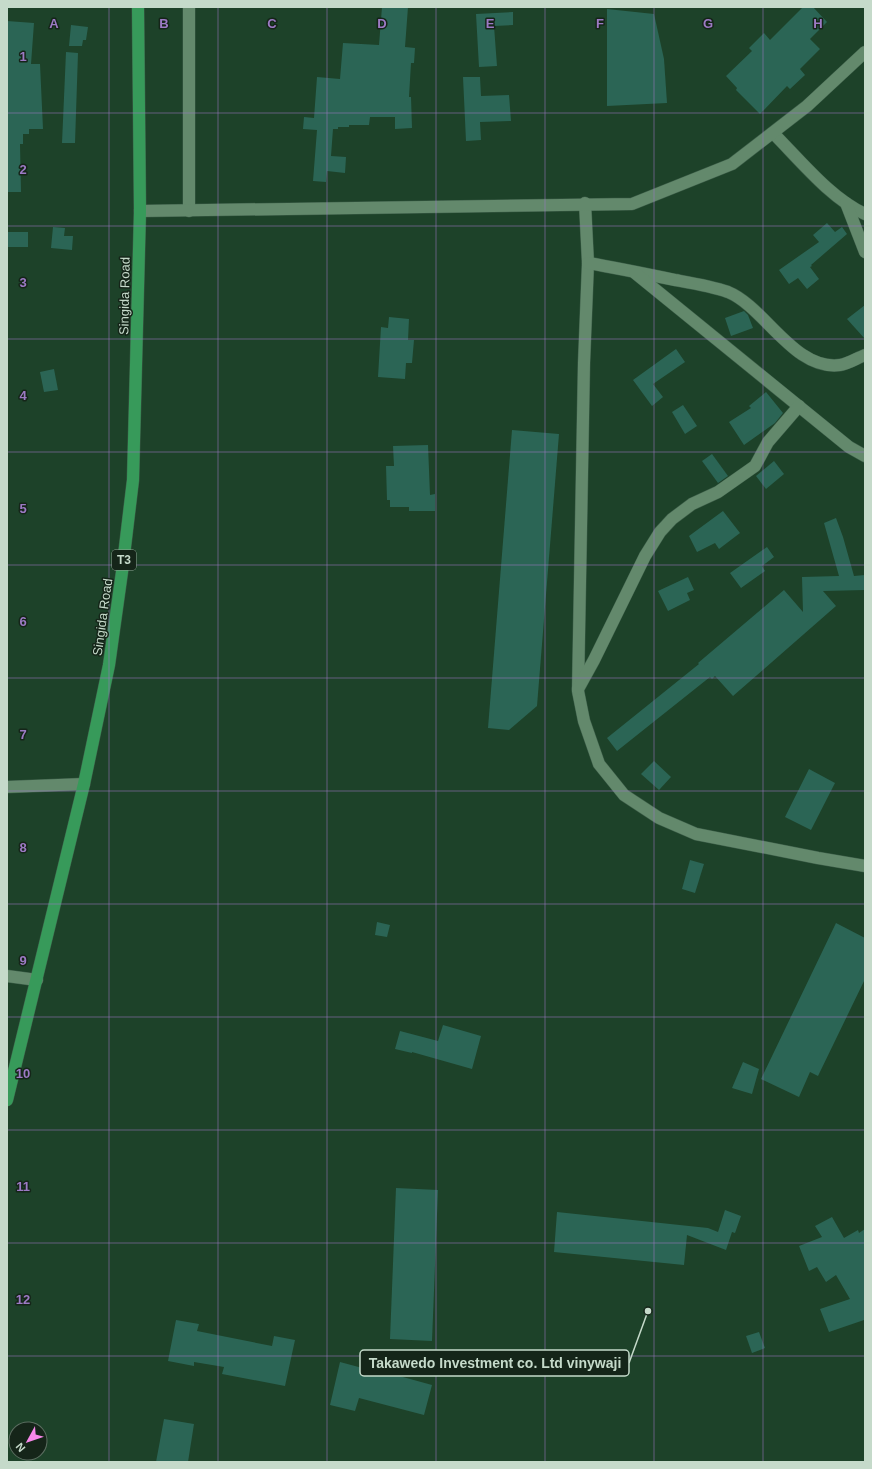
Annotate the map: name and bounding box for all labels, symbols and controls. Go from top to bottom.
text: A [49,16,59,31]
text: B [159,16,169,31]
text: C [267,16,277,31]
text: D [377,16,387,31]
text: E [486,16,495,31]
text: F [596,16,604,31]
text: G [703,16,713,31]
text: H [813,16,823,31]
text: 1 [19,49,27,64]
text: 2 [19,162,27,177]
street label: Singida Road [116,257,133,335]
text: 3 [19,275,27,290]
text: 4 [19,388,27,403]
text: 5 [19,501,27,516]
road number: T3 [112,550,136,570]
street label: Singida Road [90,577,115,657]
text: 6 [19,614,27,629]
text: 7 [19,727,27,742]
text: 8 [19,840,27,855]
text: 9 [19,953,27,968]
text: 10 [16,1066,30,1081]
text: 11 [16,1179,30,1194]
text: 12 [16,1292,30,1307]
callout: Takawedo Investment co. Ltd vinywaji [360,1350,629,1376]
text: Takawedo Investment co. Ltd vinywaji [369,1355,621,1371]
north arrow [8,1421,48,1461]
text: N [13,1440,27,1454]

